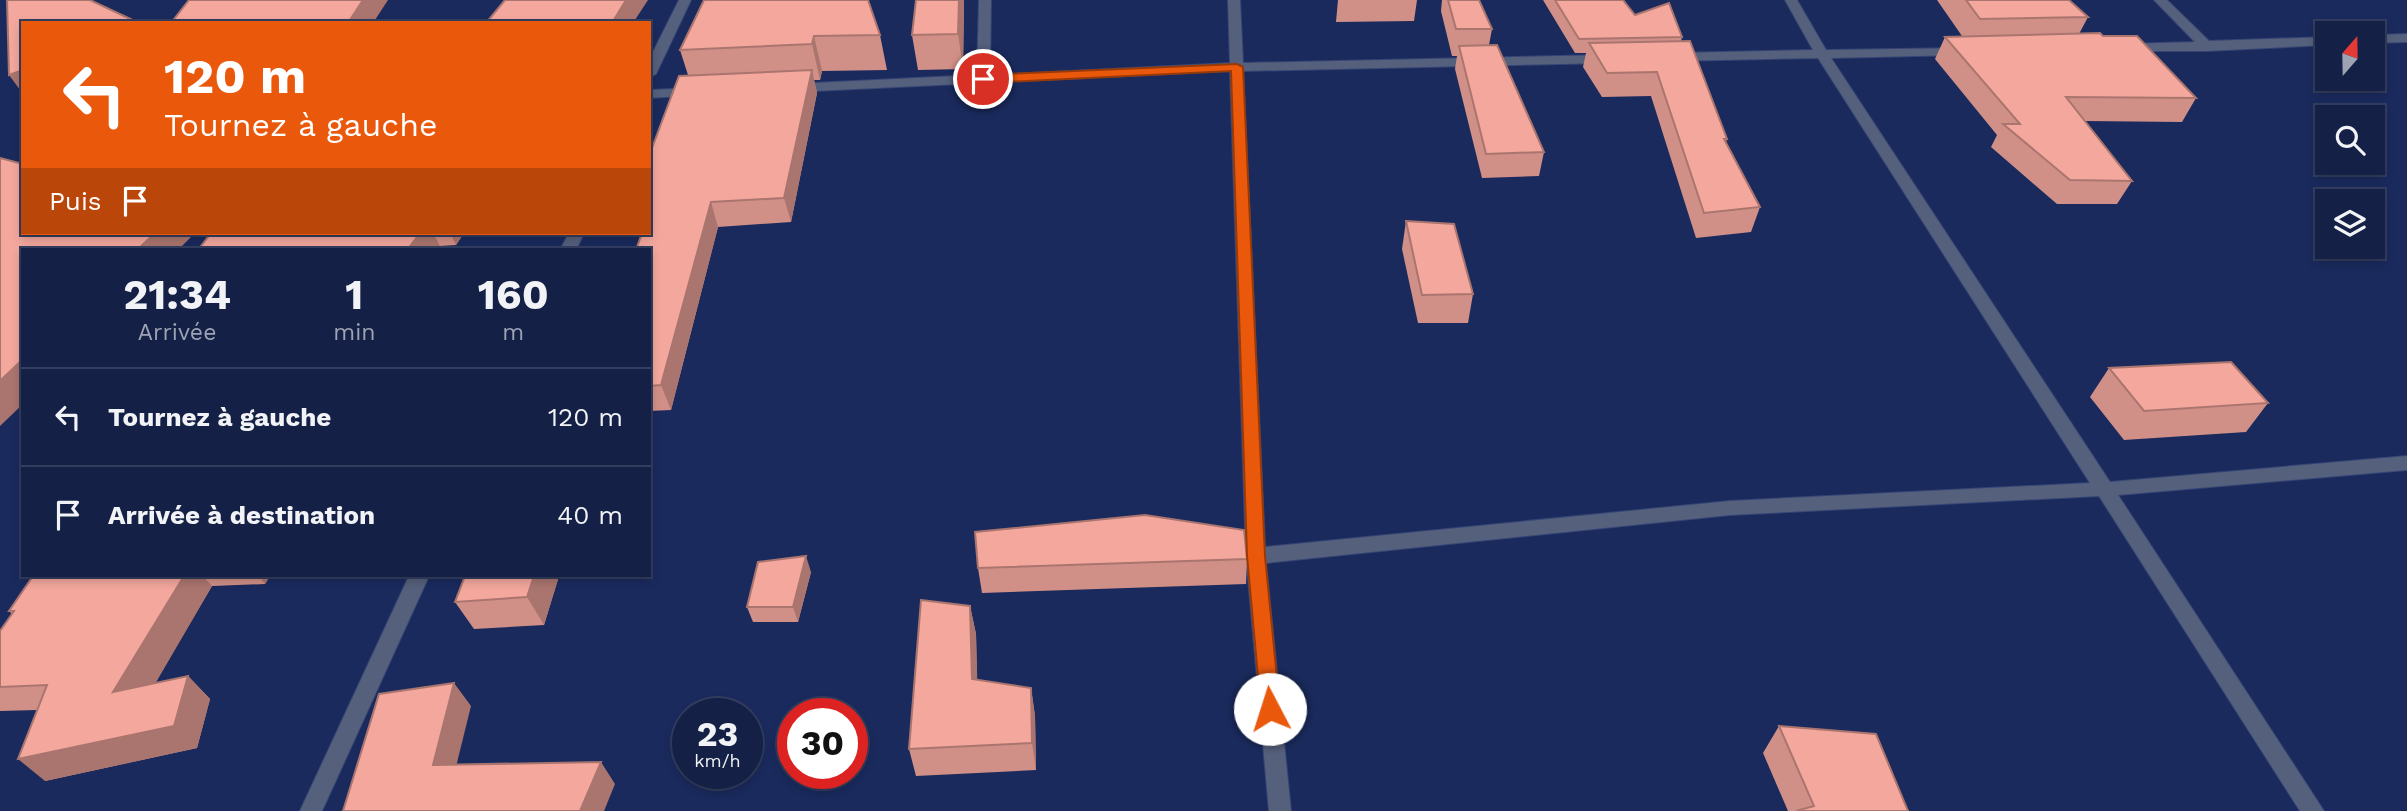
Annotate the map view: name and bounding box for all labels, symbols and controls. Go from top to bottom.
north arrow [2315,21,2385,91]
map controls [2315,21,2385,259]
text: 120 m [164,47,306,105]
icon: left [49,49,140,140]
pin [953,49,1013,109]
icon: arrive [964,60,1002,98]
button: search [2315,105,2385,175]
text: Tournez à gauche [164,106,437,144]
icon: arrive [116,182,154,220]
text: Puis [49,186,102,216]
button: layers [2315,189,2385,259]
text: 21:34 [123,270,231,319]
text: 1 [345,270,363,319]
text: 160 [478,270,549,319]
text: Arrivée [138,319,216,346]
text: min [333,319,376,346]
text: m [502,319,524,346]
icon: left [49,398,87,436]
text: Tournez à gauche [108,402,331,432]
text: 120 m [548,402,623,432]
icon: arrive [49,496,87,534]
text: Arrivée à destination [108,500,375,530]
text: 40 m [557,500,623,530]
position arrow [1233,672,1307,746]
speed limit sign: 30 [777,698,868,789]
text: 23 [697,713,738,755]
text: km/h [694,750,741,771]

